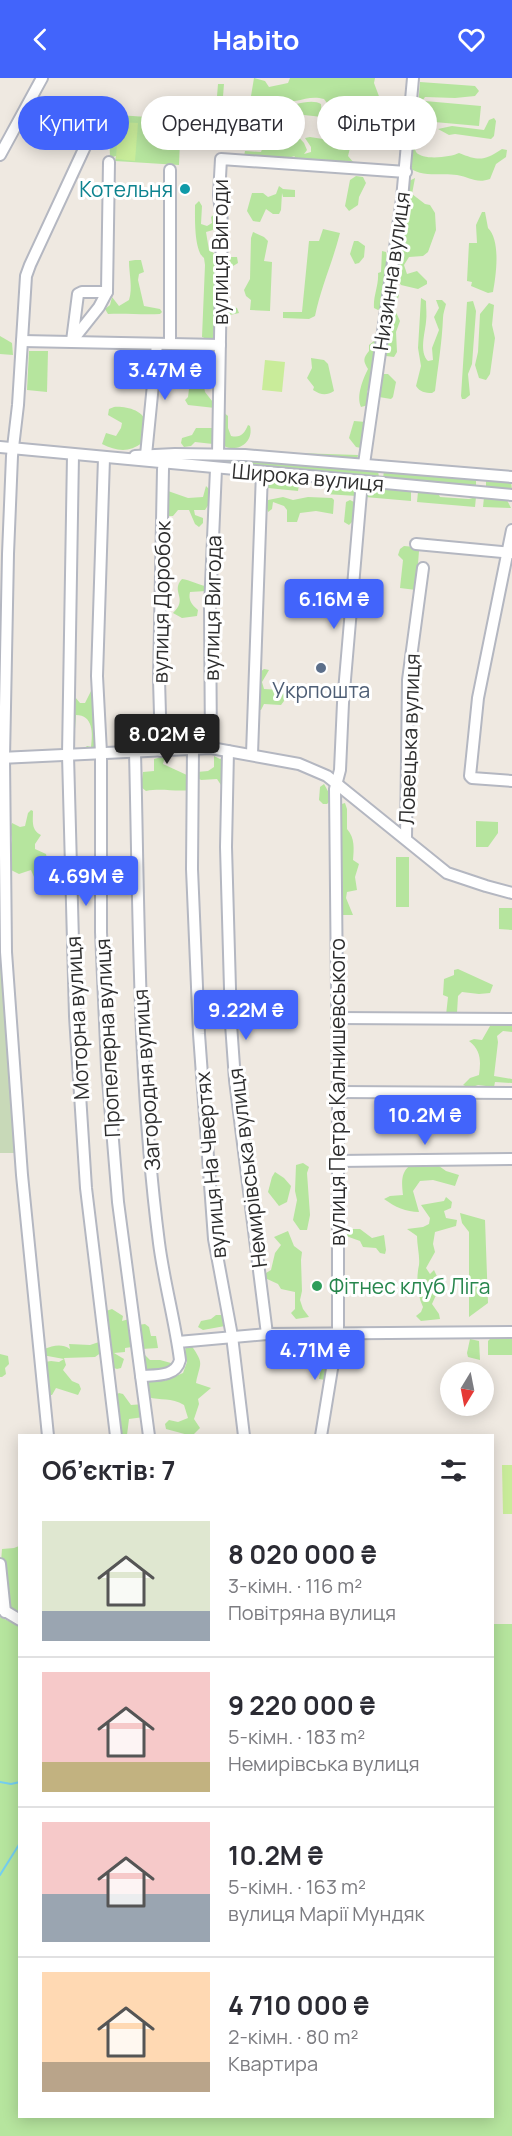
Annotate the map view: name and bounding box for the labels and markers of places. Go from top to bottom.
place label: Котельня [79,175,173,203]
marker: Котельня [178,182,192,196]
pin: 3.47M ₴ [110,350,220,401]
pin: 6.16M ₴ [279,579,389,630]
marker: Укрпошта [314,661,328,675]
place label: Укрпошта [272,676,370,704]
pin: 8.02M ₴ [112,714,222,765]
pin: 4.69M ₴ [31,856,141,907]
pin: 9.22M ₴ [191,990,301,1041]
pin: 10.2M ₴ [370,1095,480,1146]
place label: Фітнес клуб Ліга [329,1272,490,1300]
marker: Фітнес клуб Ліга [310,1279,324,1293]
pin: 4.71M ₴ [260,1330,370,1381]

